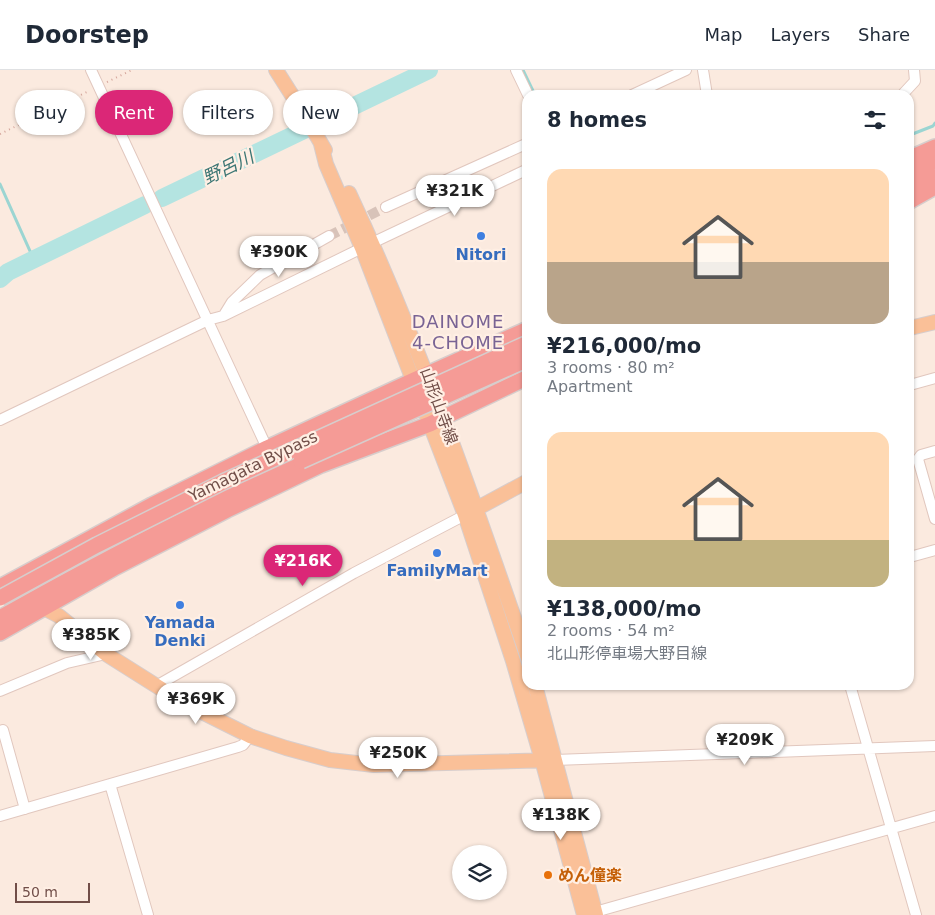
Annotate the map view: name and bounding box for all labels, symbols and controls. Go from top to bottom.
text: Doorstep [25,21,149,49]
text: Map [704,24,742,45]
text: Layers [770,24,830,45]
text: Share [858,24,910,45]
chip: Buy [15,90,85,135]
chip: Rent [95,90,173,135]
chip: Filters [183,90,273,135]
chip: New [283,90,358,135]
icon: filters [861,106,889,134]
text: 8 homes [547,108,647,132]
water label: 野呂川 [199,145,259,188]
pin: ¥321K [420,174,490,217]
text: ¥321K [427,181,483,200]
icon: home [673,202,763,292]
marker: Nitori [475,230,487,242]
pin: ¥390K [244,236,314,278]
text: ¥390K [251,242,307,261]
place label: Nitori [456,245,506,264]
district label: DAINOME 4-CHOME [412,311,504,353]
text: ¥216,000/mo [547,334,701,358]
text: 3 rooms · 80 m² [547,358,675,377]
street label: 山形山寺線 [416,365,462,447]
text: Apartment [547,377,633,396]
street label: Yamagata Bypass [185,427,321,506]
icon: home [673,464,763,554]
pin: ¥216K [268,544,338,587]
marker: FamilyMart [431,547,443,559]
text: ¥216K [275,551,331,570]
place label: FamilyMart [386,561,488,580]
text: ¥138,000/mo [547,597,701,621]
marker: Yamada Denki [174,599,186,611]
place label: Yamada Denki [144,613,215,650]
pin: ¥385K [56,618,126,661]
text: 2 rooms · 54 m² [547,621,675,640]
text: ¥385K [63,625,119,644]
text: 北山形停車場大野目線 [547,644,707,663]
pin: ¥369K [161,682,231,725]
text: ¥369K [168,689,224,708]
pin: ¥209K [710,724,780,766]
text: ¥209K [717,730,773,749]
pin: ¥250K [363,736,433,779]
text: ¥250K [370,743,426,762]
pin: ¥138K [526,798,596,841]
text: ¥138K [533,805,589,824]
map controls [452,845,507,900]
button: layers [452,845,507,900]
place label: めん僮楽 [558,866,622,885]
marker: めん僮楽 [542,869,554,881]
scale bar [15,880,90,903]
text: 50 m [22,884,58,900]

